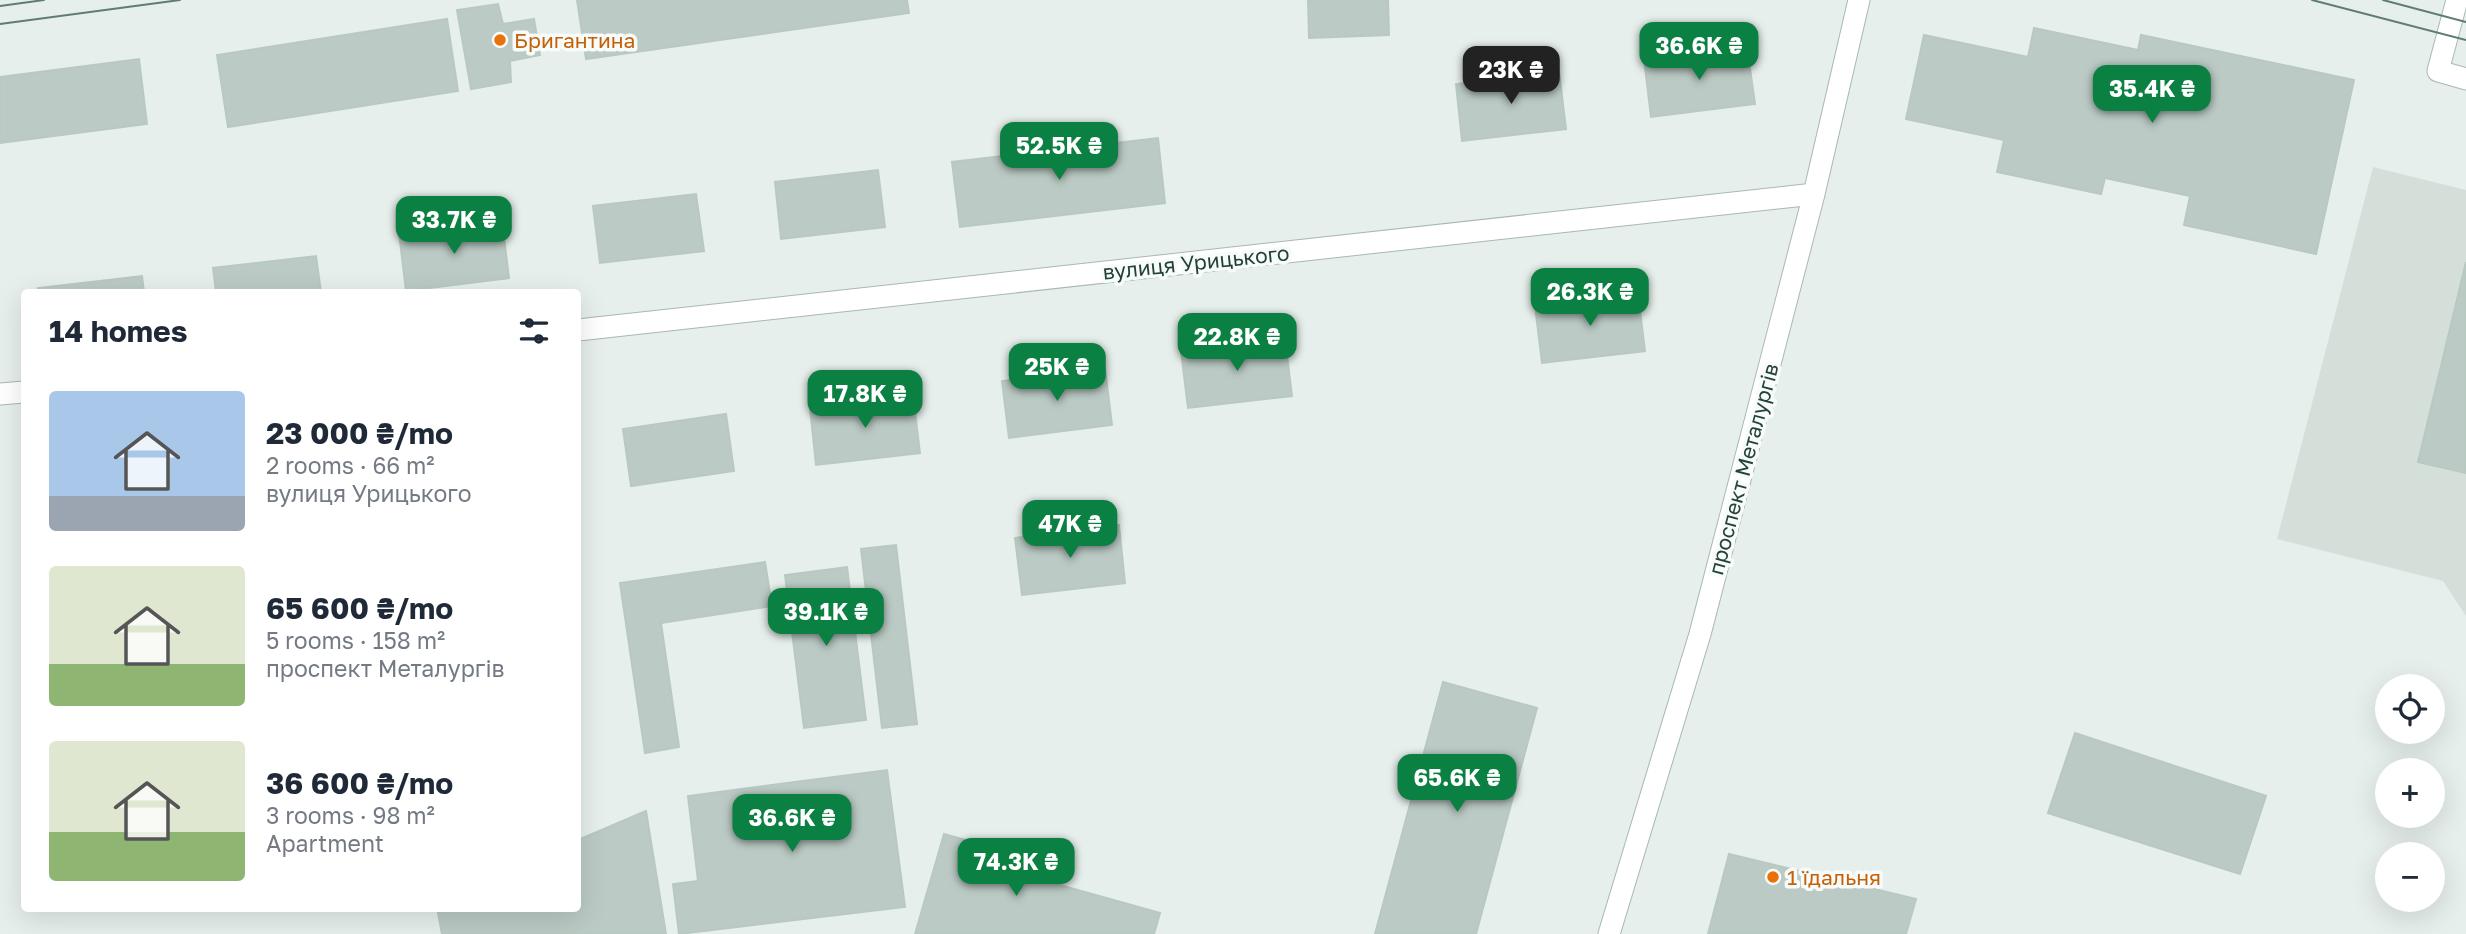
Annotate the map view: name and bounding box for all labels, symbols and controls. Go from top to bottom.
pin: 36.6K ₴ [1634,22,1764,82]
place label: Бригантина [514,27,635,53]
text: 36.6K ₴ [1655,31,1743,59]
marker: Бригантина [492,32,508,48]
pin: 23K ₴ [1462,46,1560,106]
text: 23K ₴ [1479,55,1543,83]
pin: 35.4K ₴ [2087,66,2217,125]
text: 35.4K ₴ [2109,74,2195,102]
pin: 52.5K ₴ [994,122,1124,182]
text: 52.5K ₴ [1016,131,1102,159]
pin: 33.7K ₴ [389,196,519,256]
text: 33.7K ₴ [412,205,496,233]
street label: вулиця Урицького [1101,239,1291,285]
pin: 26.3K ₴ [1525,268,1655,328]
text: 26.3K ₴ [1547,277,1633,305]
icon: filters [515,312,553,350]
text: 14 homes [49,313,188,349]
pin: 22.8K ₴ [1172,314,1302,373]
text: 22.8K ₴ [1194,322,1280,350]
pin: 25K ₴ [1008,344,1106,403]
text: 25K ₴ [1025,352,1089,380]
street label: проспект Металургів [1702,360,1784,578]
pin: 17.8K ₴ [800,370,930,430]
text: 17.8K ₴ [824,379,906,407]
text: 23 000 ₴/mo [266,415,453,451]
icon: home [105,419,189,503]
text: 2 rooms · 66 m² [266,451,435,479]
text: вулиця Урицького [266,479,472,507]
pin: 47K ₴ [1021,500,1119,560]
text: 47K ₴ [1038,509,1102,537]
pin: 39.1K ₴ [761,588,891,648]
text: 65 600 ₴/mo [266,590,453,626]
icon: home [105,594,189,678]
text: 39.1K ₴ [784,597,868,625]
text: 5 rooms · 158 m² [266,626,445,654]
text: проспект Металургів [266,654,505,682]
map controls [2375,674,2445,912]
button: locate [2375,674,2445,744]
pin: 65.6K ₴ [1392,754,1522,814]
button: + [2375,758,2445,828]
text: 65.6K ₴ [1413,763,1501,791]
text: 36 600 ₴/mo [266,765,453,801]
icon: home [105,769,189,853]
pin: 36.6K ₴ [727,794,857,854]
text: 3 rooms · 98 m² [266,801,435,829]
text: 36.6K ₴ [748,803,836,831]
text: Apartment [266,829,384,857]
pin: 74.3K ₴ [951,838,1081,898]
button: − [2375,842,2445,912]
text: 74.3K ₴ [974,847,1058,875]
place label: 1 їдальня [1787,864,1881,890]
marker: 1 їдальня [1765,869,1781,885]

